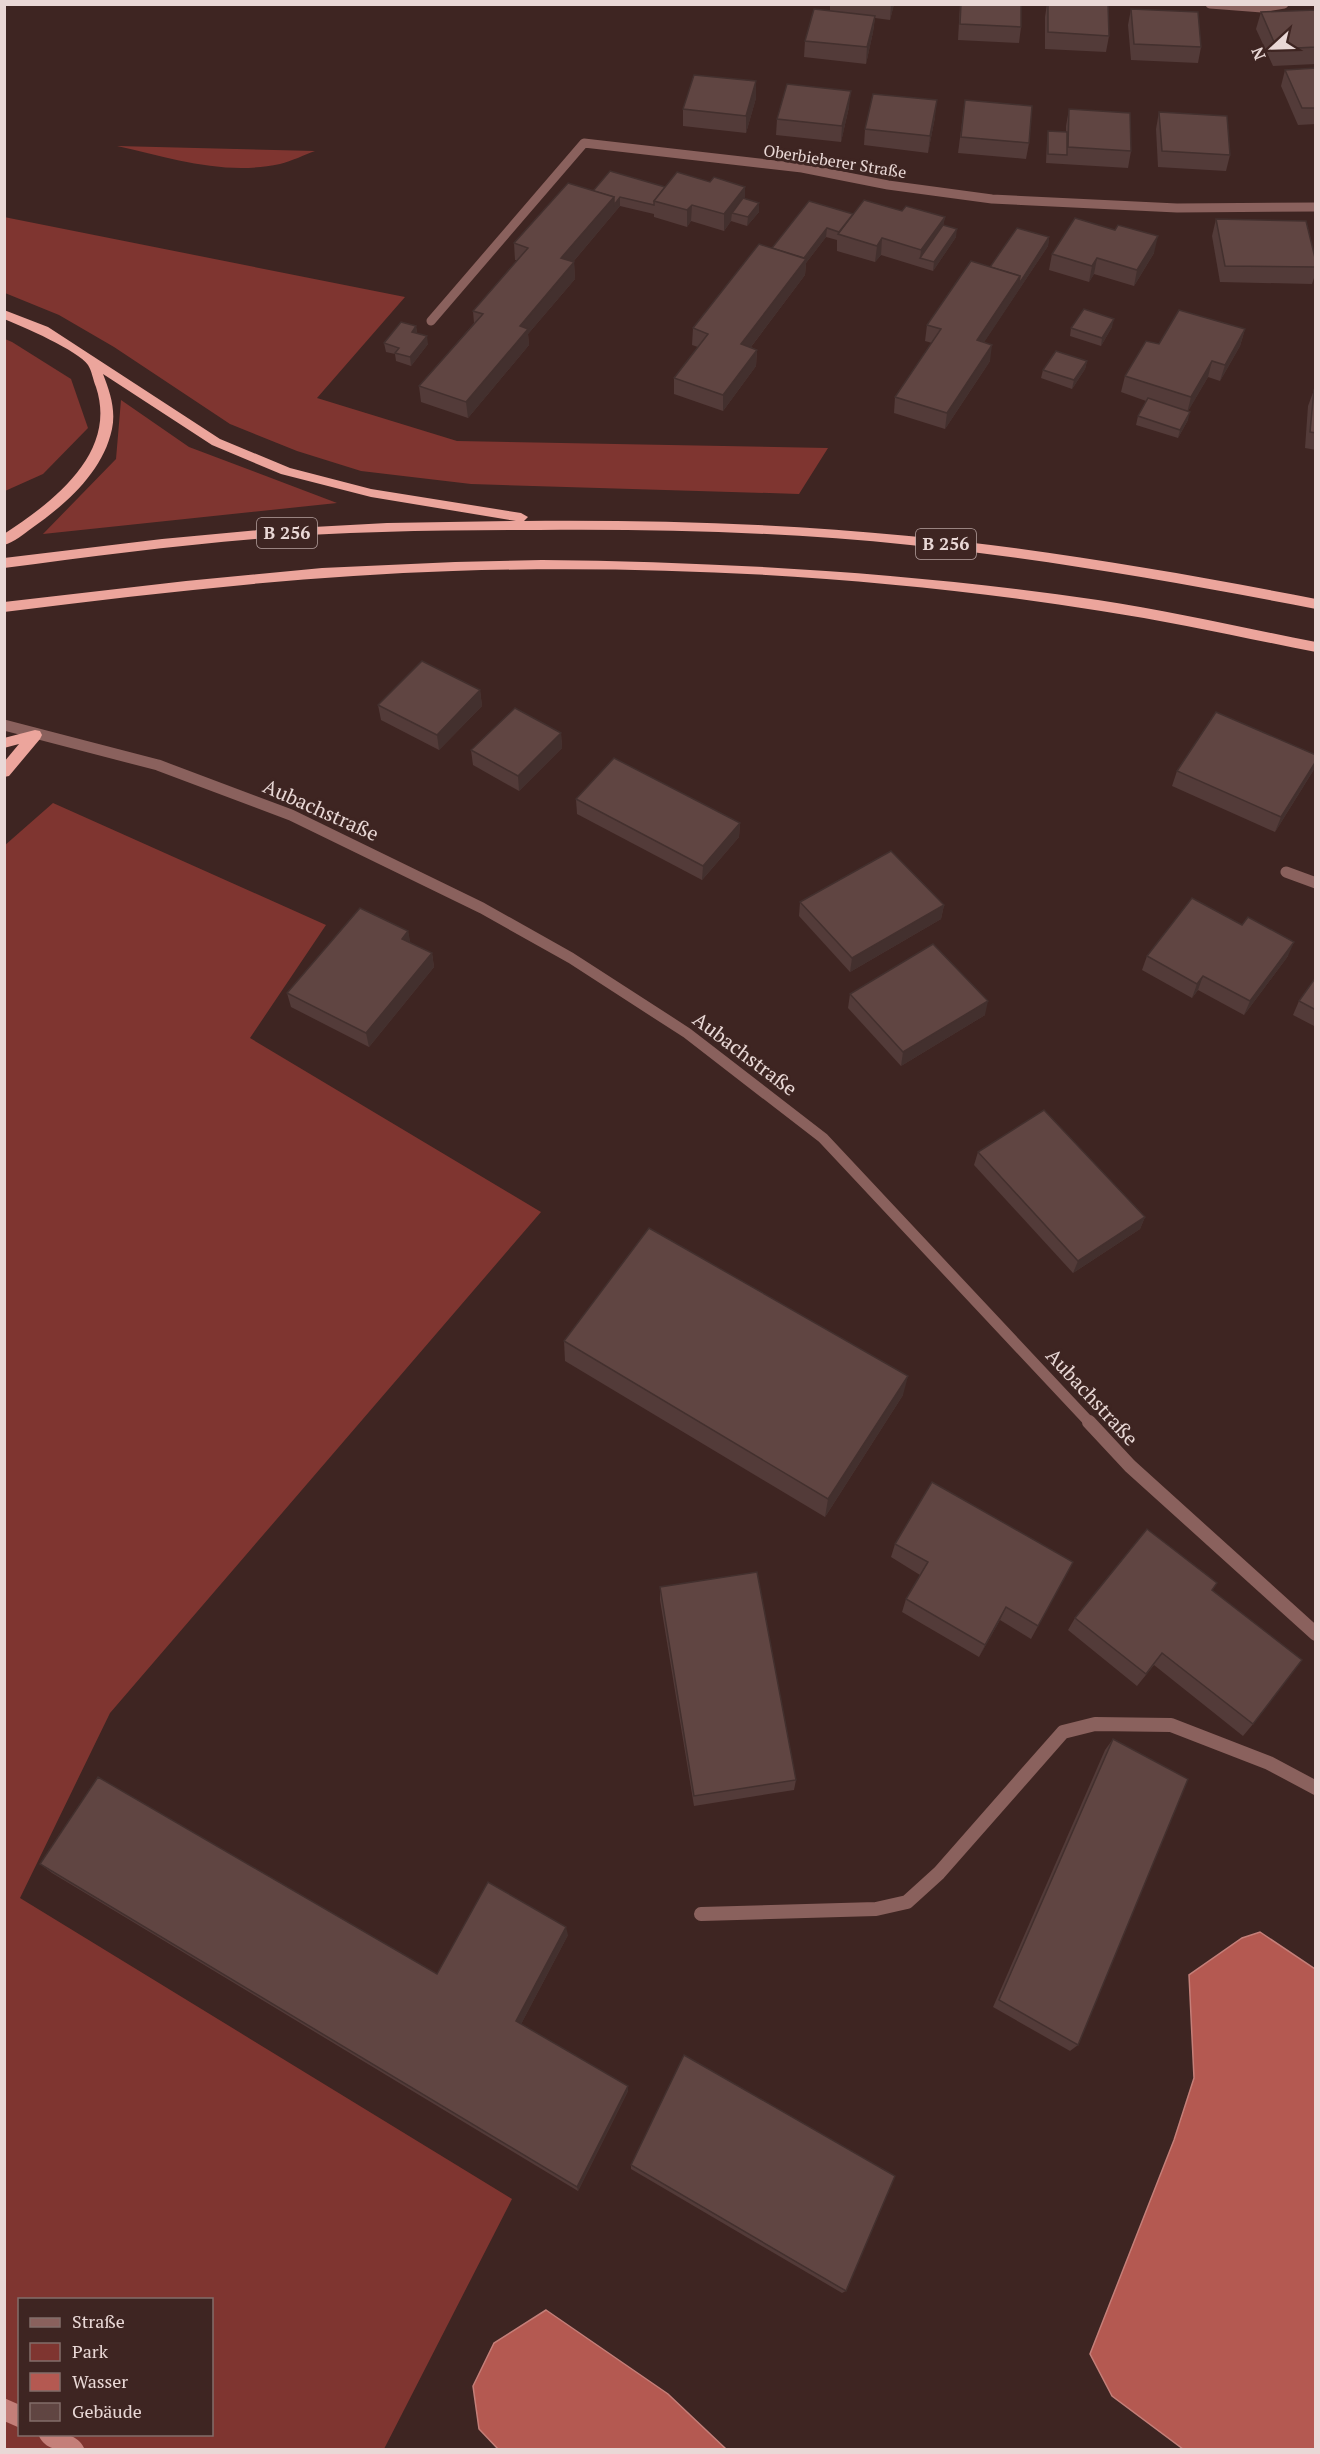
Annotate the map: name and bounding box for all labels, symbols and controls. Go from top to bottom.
north arrow [1242,18,1302,78]
text: N [1246,44,1271,63]
street label: Oberbieberer Straße [762,139,908,183]
road number: B 256 [257,518,317,548]
road number: B 256 [916,529,976,559]
street label: Aubachstraße [259,772,383,847]
street label: Aubachstraße [688,1006,803,1102]
street label: Aubachstraße [1040,1342,1144,1451]
legend [18,2298,213,2436]
text: Straße [72,2309,125,2333]
text: Park [72,2339,109,2363]
text: Wasser [72,2369,128,2393]
text: Gebäude [72,2399,142,2423]

